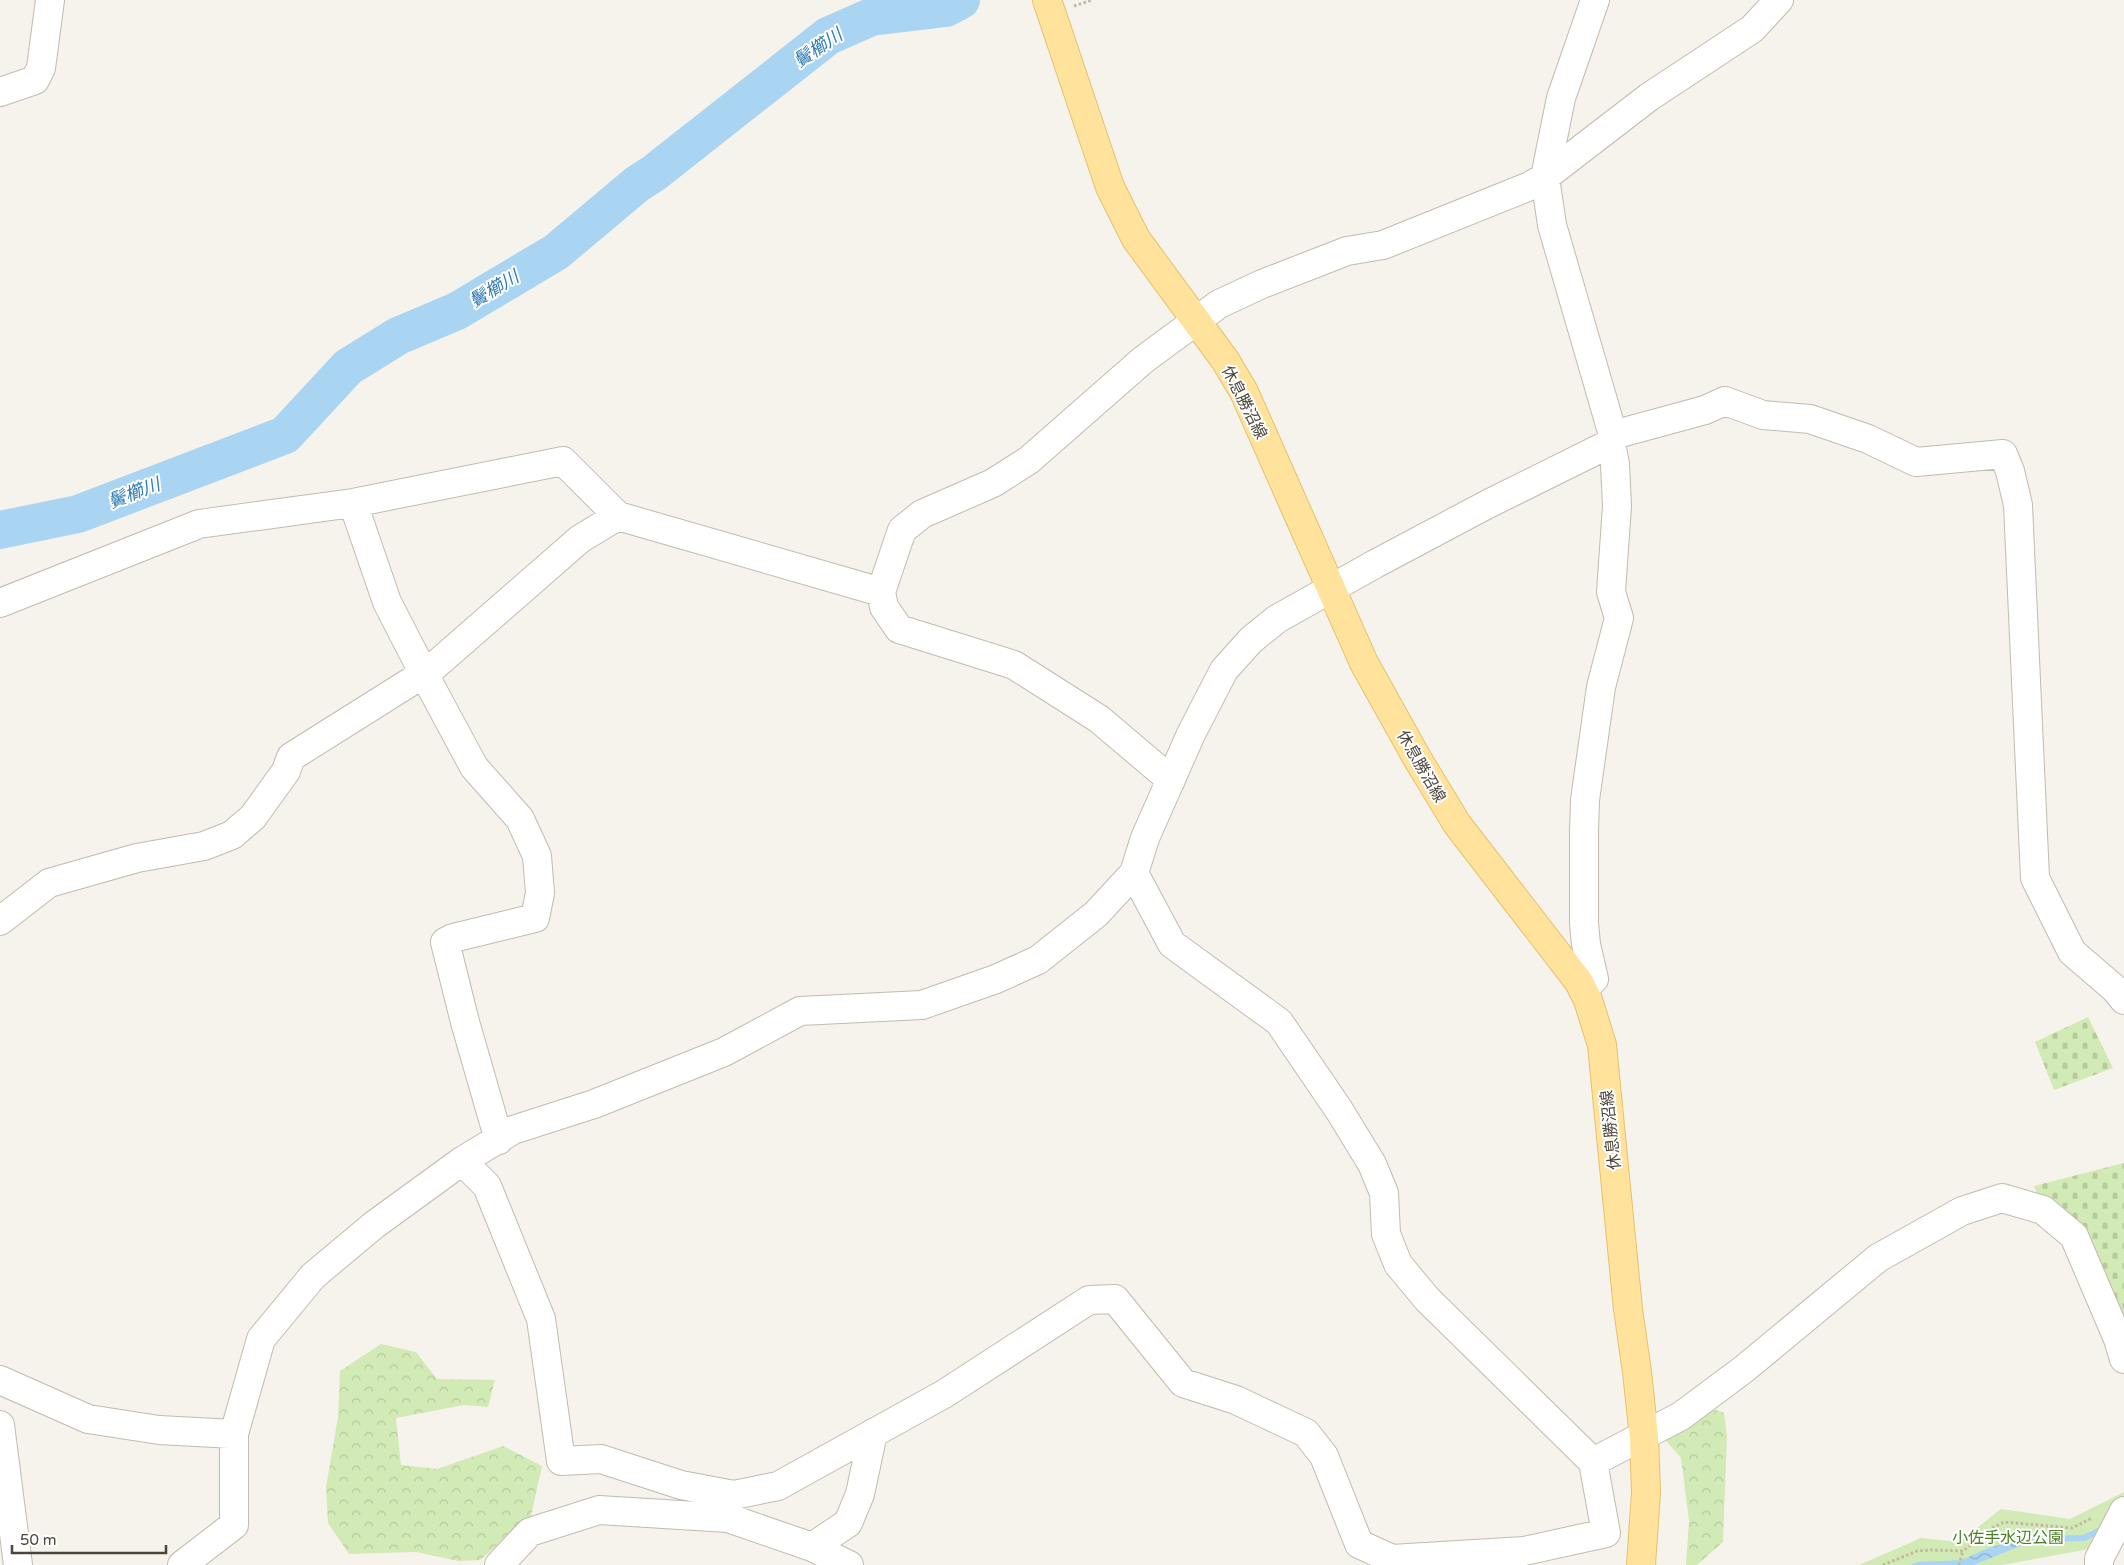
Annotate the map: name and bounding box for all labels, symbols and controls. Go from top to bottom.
water label: 鬢櫛川 [789,23,848,72]
water label: 鬢櫛川 [465,265,525,312]
street label: 休息勝沼線 [1217,362,1271,443]
water label: 鬢櫛川 [105,472,165,513]
street label: 休息勝沼線 [1392,727,1450,806]
street label: 休息勝沼線 [1597,1089,1625,1171]
scale bar [12,1522,166,1554]
park label: 小佐手水辺公園 [1952,1528,2064,1548]
text: 50 m [20,1531,57,1549]

